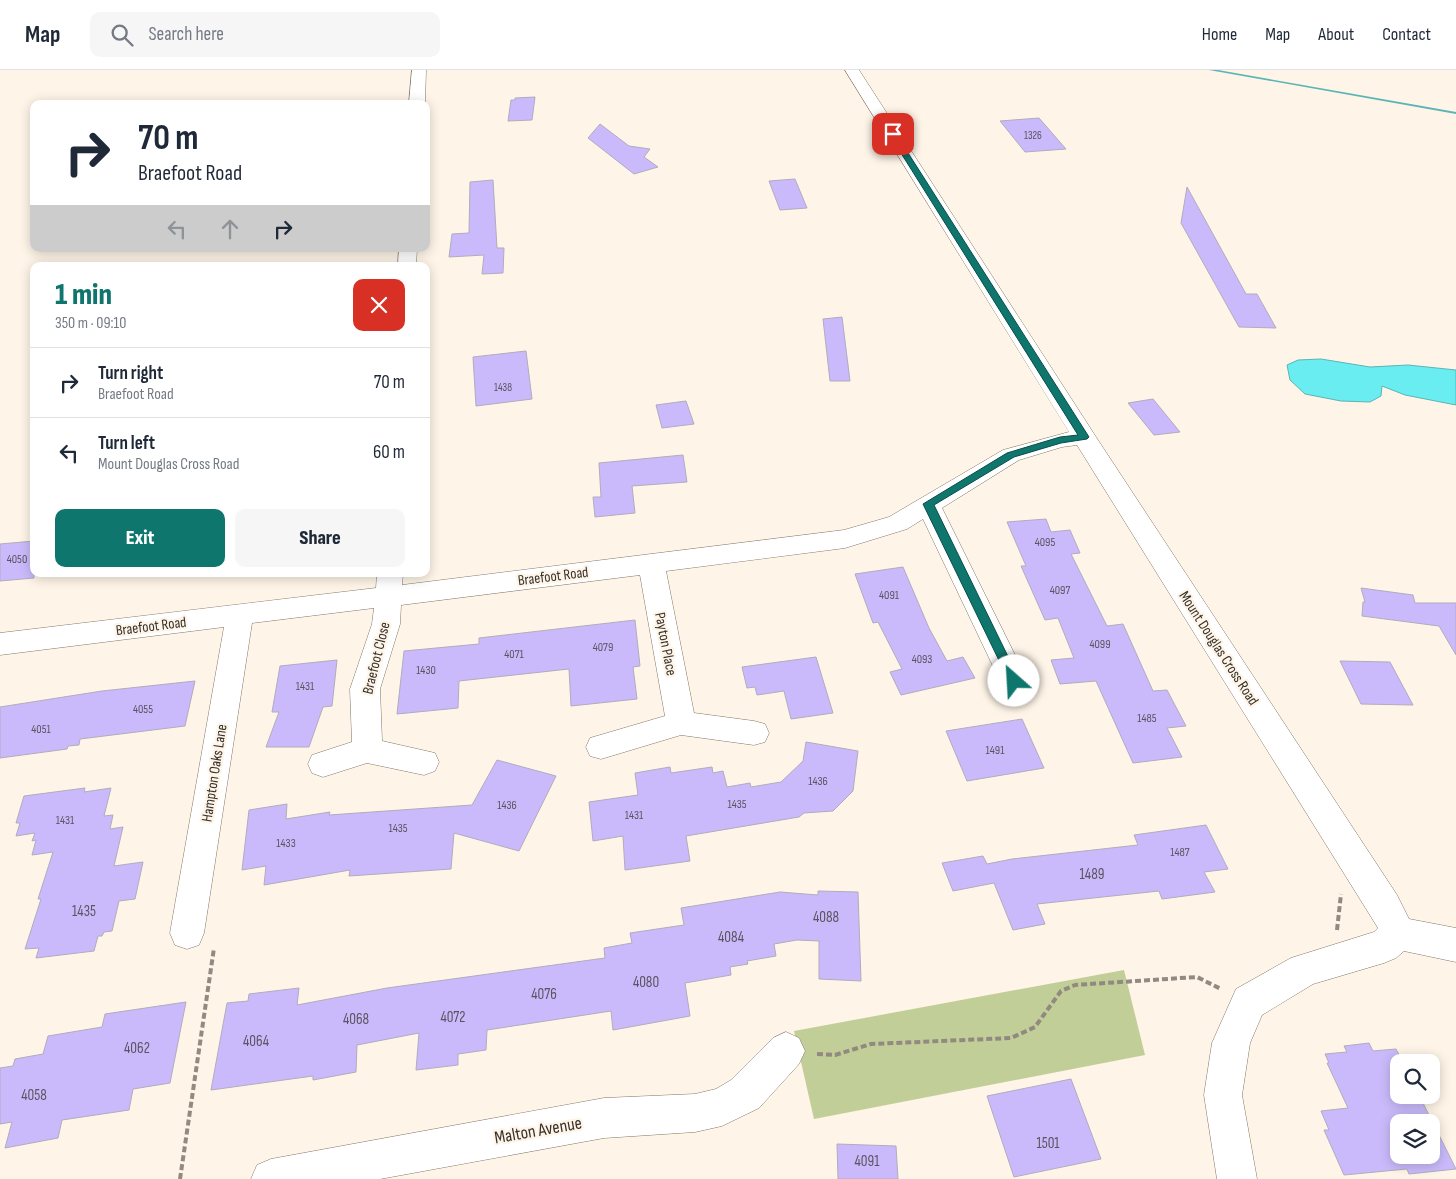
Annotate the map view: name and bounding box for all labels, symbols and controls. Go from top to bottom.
search box [90,12,440,57]
text: Map [25,20,60,49]
icon: search [108,21,136,49]
text: Search here [148,23,224,46]
text: Home [1202,24,1237,45]
text: Map [1265,24,1290,45]
text: About [1318,24,1354,45]
text: Contact [1382,24,1431,45]
pin [872,113,914,155]
text: 70 m [138,117,198,160]
icon: right [55,120,120,185]
icon: arrive [879,120,907,148]
house number: 1326 [1024,129,1042,142]
text: Braefoot Road [138,160,242,187]
icon: left [163,215,191,243]
icon: ahead [216,215,244,243]
icon: right [269,215,297,243]
text: 1 min [55,277,112,313]
button: close [353,279,405,331]
text: 350 m · 09:10 [55,314,126,333]
text: Turn right [98,362,163,385]
icon: right [55,369,83,397]
text: 70 m [374,371,405,394]
house number: 1438 [494,381,512,394]
text: Braefoot Road [98,385,174,404]
text: Turn left [98,432,155,455]
icon: left [55,439,83,467]
text: 60 m [373,441,405,464]
text: Mount Douglas Cross Road [98,455,239,474]
button: Exit [55,509,225,567]
button: Share [235,509,405,567]
house number: 4095 [1035,535,1055,550]
house number: 4050 [7,552,27,567]
street label: Braefoot Road [517,563,589,590]
house number: 4097 [1050,583,1070,598]
house number: 4091 [879,588,900,603]
street label: Mount Douglas Cross Road [1175,588,1263,709]
street label: Payton Place [650,611,681,677]
street label: Braefoot Road [115,613,187,640]
street label: Braefoot Close [358,620,395,696]
house number: 4099 [1089,637,1111,652]
house number: 4079 [593,640,613,655]
house number: 4071 [504,647,524,662]
house number: 4093 [912,652,932,667]
position arrow [987,654,1039,706]
house number: 1430 [416,663,436,678]
house number: 1431 [296,679,315,694]
house number: 4055 [133,702,153,717]
house number: 1485 [1137,711,1157,726]
house number: 4051 [31,722,51,737]
street label: Hampton Oaks Lane [197,723,232,823]
house number: 1491 [986,743,1005,758]
house number: 1436 [808,774,828,789]
house number: 1435 [727,797,747,812]
house number: 1436 [497,798,517,813]
house number: 1431 [625,808,644,823]
house number: 1431 [56,813,75,828]
house number: 1435 [388,821,408,836]
house number: 1433 [276,836,296,851]
house number: 1487 [1170,845,1190,860]
house number: 1489 [1080,865,1104,884]
house number: 1435 [72,902,96,921]
house number: 4088 [813,908,839,927]
house number: 4084 [718,928,744,947]
house number: 4080 [633,973,659,992]
house number: 4076 [531,985,557,1004]
house number: 4072 [440,1008,466,1027]
house number: 4068 [343,1010,369,1029]
house number: 4064 [243,1032,269,1051]
house number: 4062 [124,1039,150,1058]
map controls [1390,1054,1440,1164]
button: search [1390,1054,1440,1104]
house number: 4058 [21,1086,47,1105]
street label: Malton Avenue [493,1112,583,1149]
button: layers [1390,1114,1440,1164]
house number: 1501 [1036,1134,1060,1153]
house number: 4091 [855,1152,880,1171]

